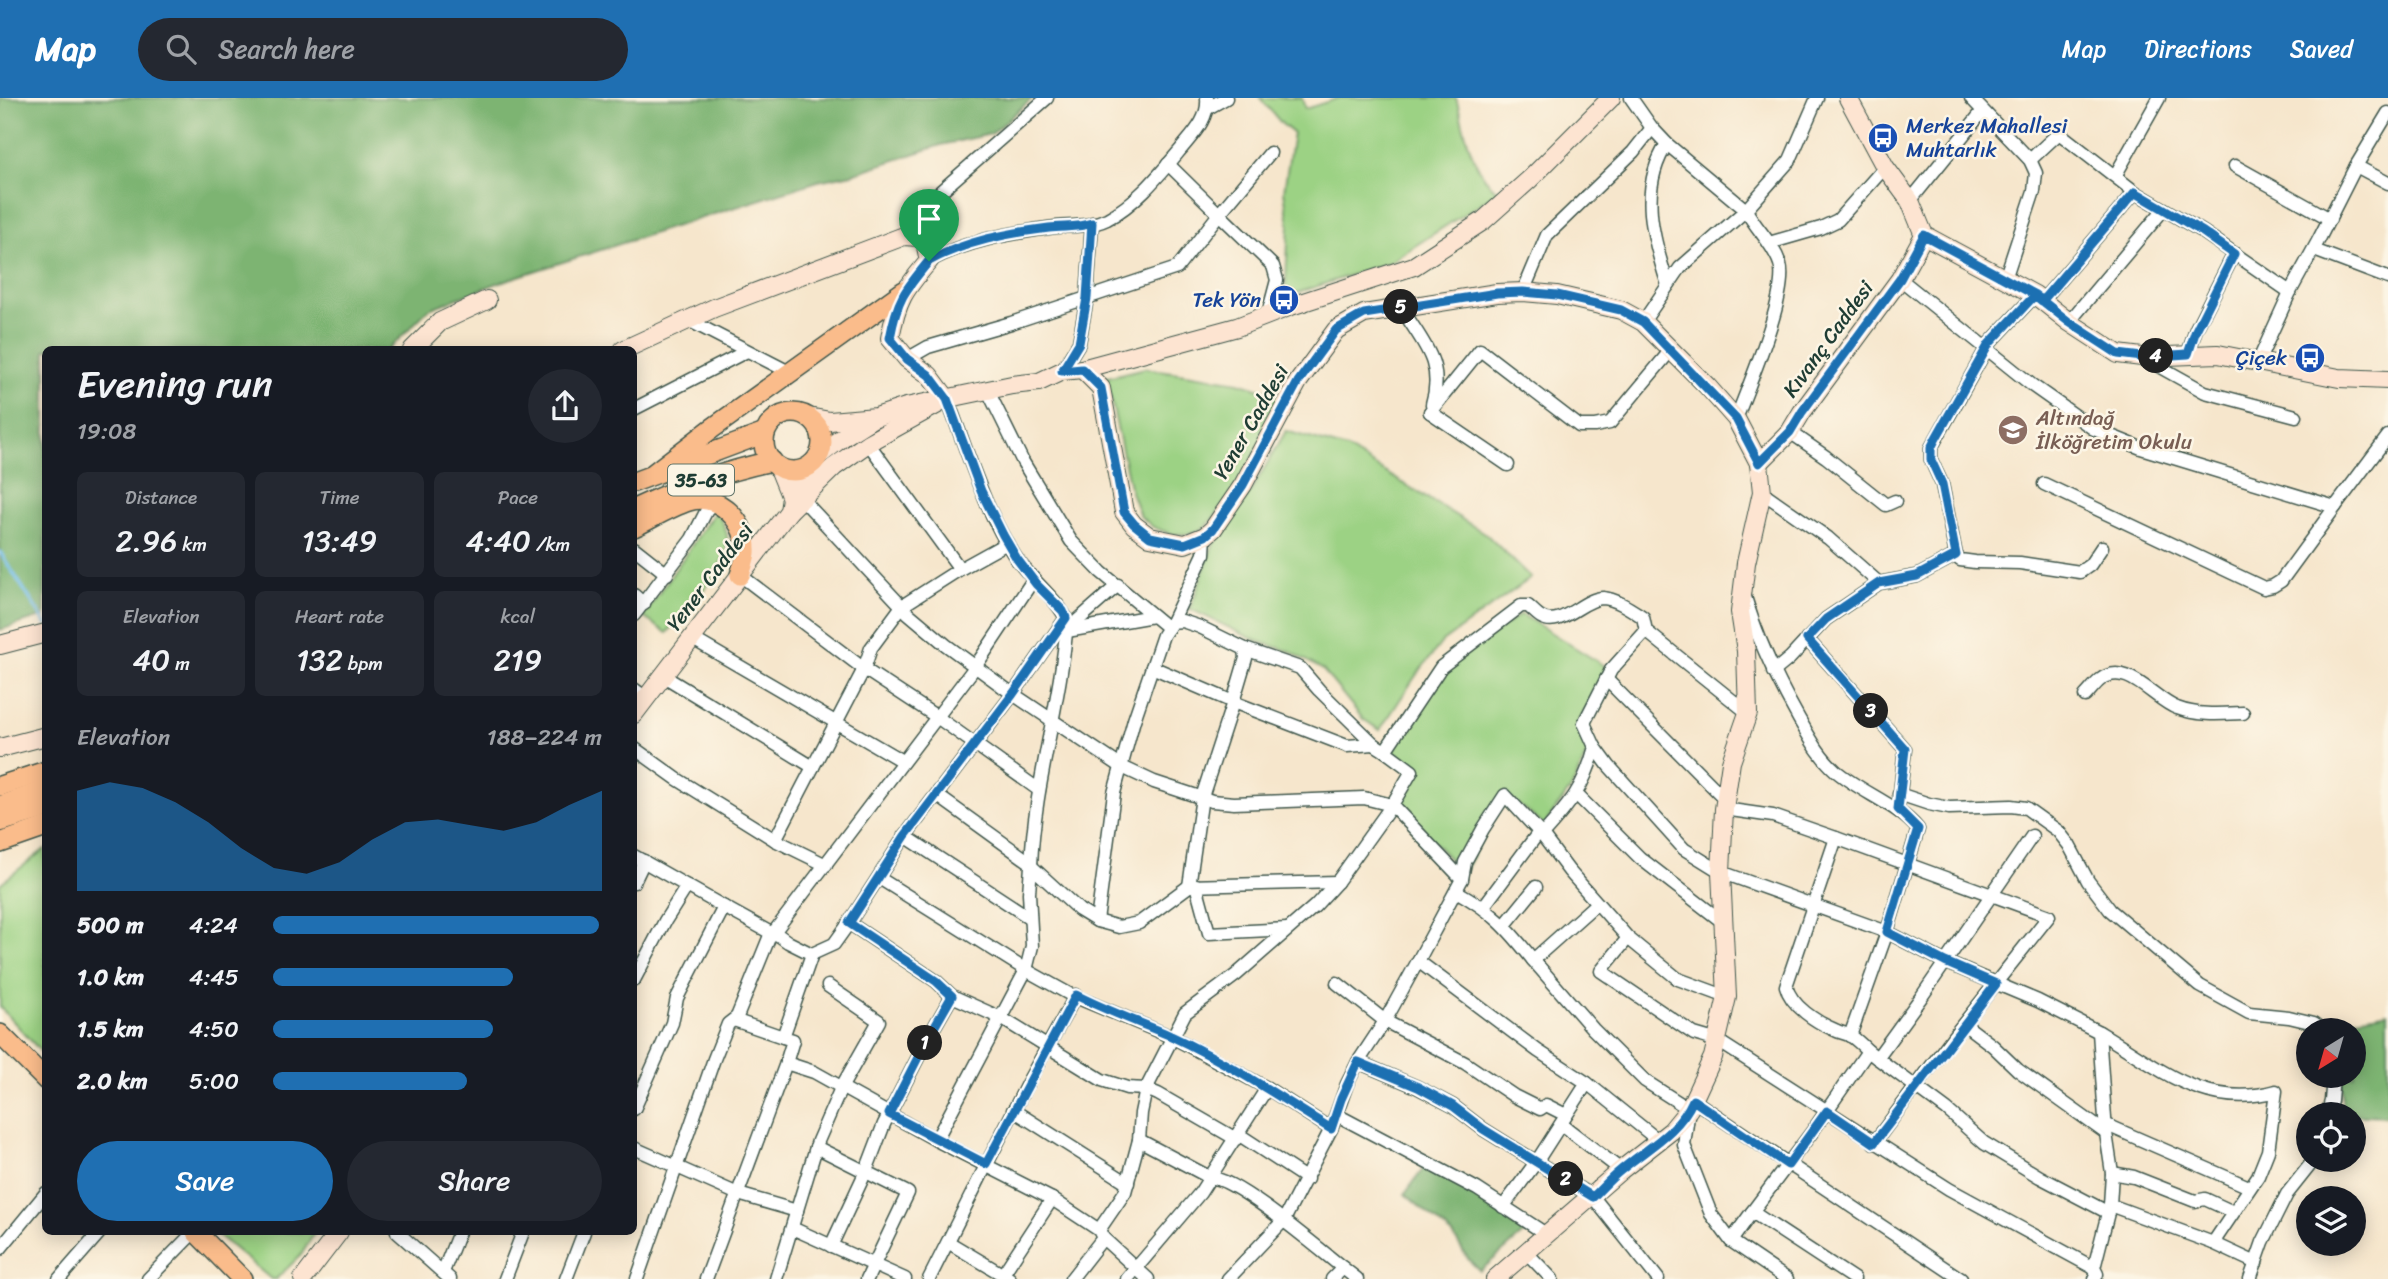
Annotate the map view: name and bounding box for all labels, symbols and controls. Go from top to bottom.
search box [138,18,628,81]
text: Map [35,20,96,78]
text: Search here [218,26,355,72]
text: Map [2062,28,2106,70]
text: Directions [2144,28,2252,70]
text: Saved [2290,28,2353,70]
icon: search [162,30,200,68]
place label: Merkez Mahallesi Muhtarlık [1906,107,2069,169]
bus stop icon: Merkez Mahallesi Muhtarlık [1866,121,1900,155]
pin [899,189,959,261]
icon: arrive [910,200,948,238]
street label: Kıvanç Caddesi [1772,271,1884,406]
place label: Tek Yön [1192,281,1261,319]
bus stop icon: Tek Yön [1267,283,1301,317]
pin: 5 [1384,290,1418,325]
text: 5 [1395,290,1406,323]
pin: 4 [2138,338,2174,374]
text: 4 [2150,339,2161,372]
place label: Çiçek [2236,339,2288,377]
bus stop icon: Çiçek [2293,341,2327,375]
text: Evening run [77,351,273,418]
street label: Yener Caddesi [1202,356,1300,487]
button: share [528,369,602,443]
place label: Altındağ İlköğretim Okulu [2035,399,2193,461]
text: 19:08 [77,411,136,452]
school or university icon: Altındağ İlköğretim Okulu [1996,413,2030,447]
road number: 35-63 [668,464,734,496]
text: Distance [125,481,197,514]
text: Time [319,481,360,514]
text: Pace [498,481,538,514]
street label: Yener Caddesi [656,513,765,640]
text: 2.96 [115,514,177,568]
text: 13:49 [302,514,377,568]
text: 4:40 [466,514,531,568]
text: km [177,528,207,561]
text: /km [531,528,570,561]
text: Elevation [123,600,200,633]
text: Heart rate [295,600,384,633]
text: kcal [501,600,535,633]
text: 40 [133,633,170,687]
text: 132 [296,633,343,687]
text: 219 [494,633,542,687]
text: m [170,647,190,680]
text: bpm [343,647,383,680]
pin: 3 [1854,694,1888,728]
text: 3 [1865,694,1876,727]
text: Elevation [77,717,170,758]
text: 188–224 m [487,717,602,758]
text: 500 m [77,905,144,946]
text: 4:24 [189,905,238,946]
text: 1.0 km [77,957,144,998]
text: 4:45 [189,957,239,998]
text: 1.5 km [77,1009,144,1050]
text: 4:50 [189,1009,239,1050]
north arrow [2296,1018,2366,1088]
map controls [2296,1018,2366,1256]
pin: 1 [908,1026,942,1060]
text: 1 [920,1026,929,1059]
text: 2.0 km [77,1061,148,1102]
text: 5:00 [189,1061,239,1102]
button: locate [2296,1102,2366,1172]
button: Save [77,1141,333,1221]
button: Share [347,1141,602,1221]
pin: 2 [1548,1162,1584,1196]
text: 2 [1560,1162,1571,1195]
button: layers [2296,1186,2366,1256]

